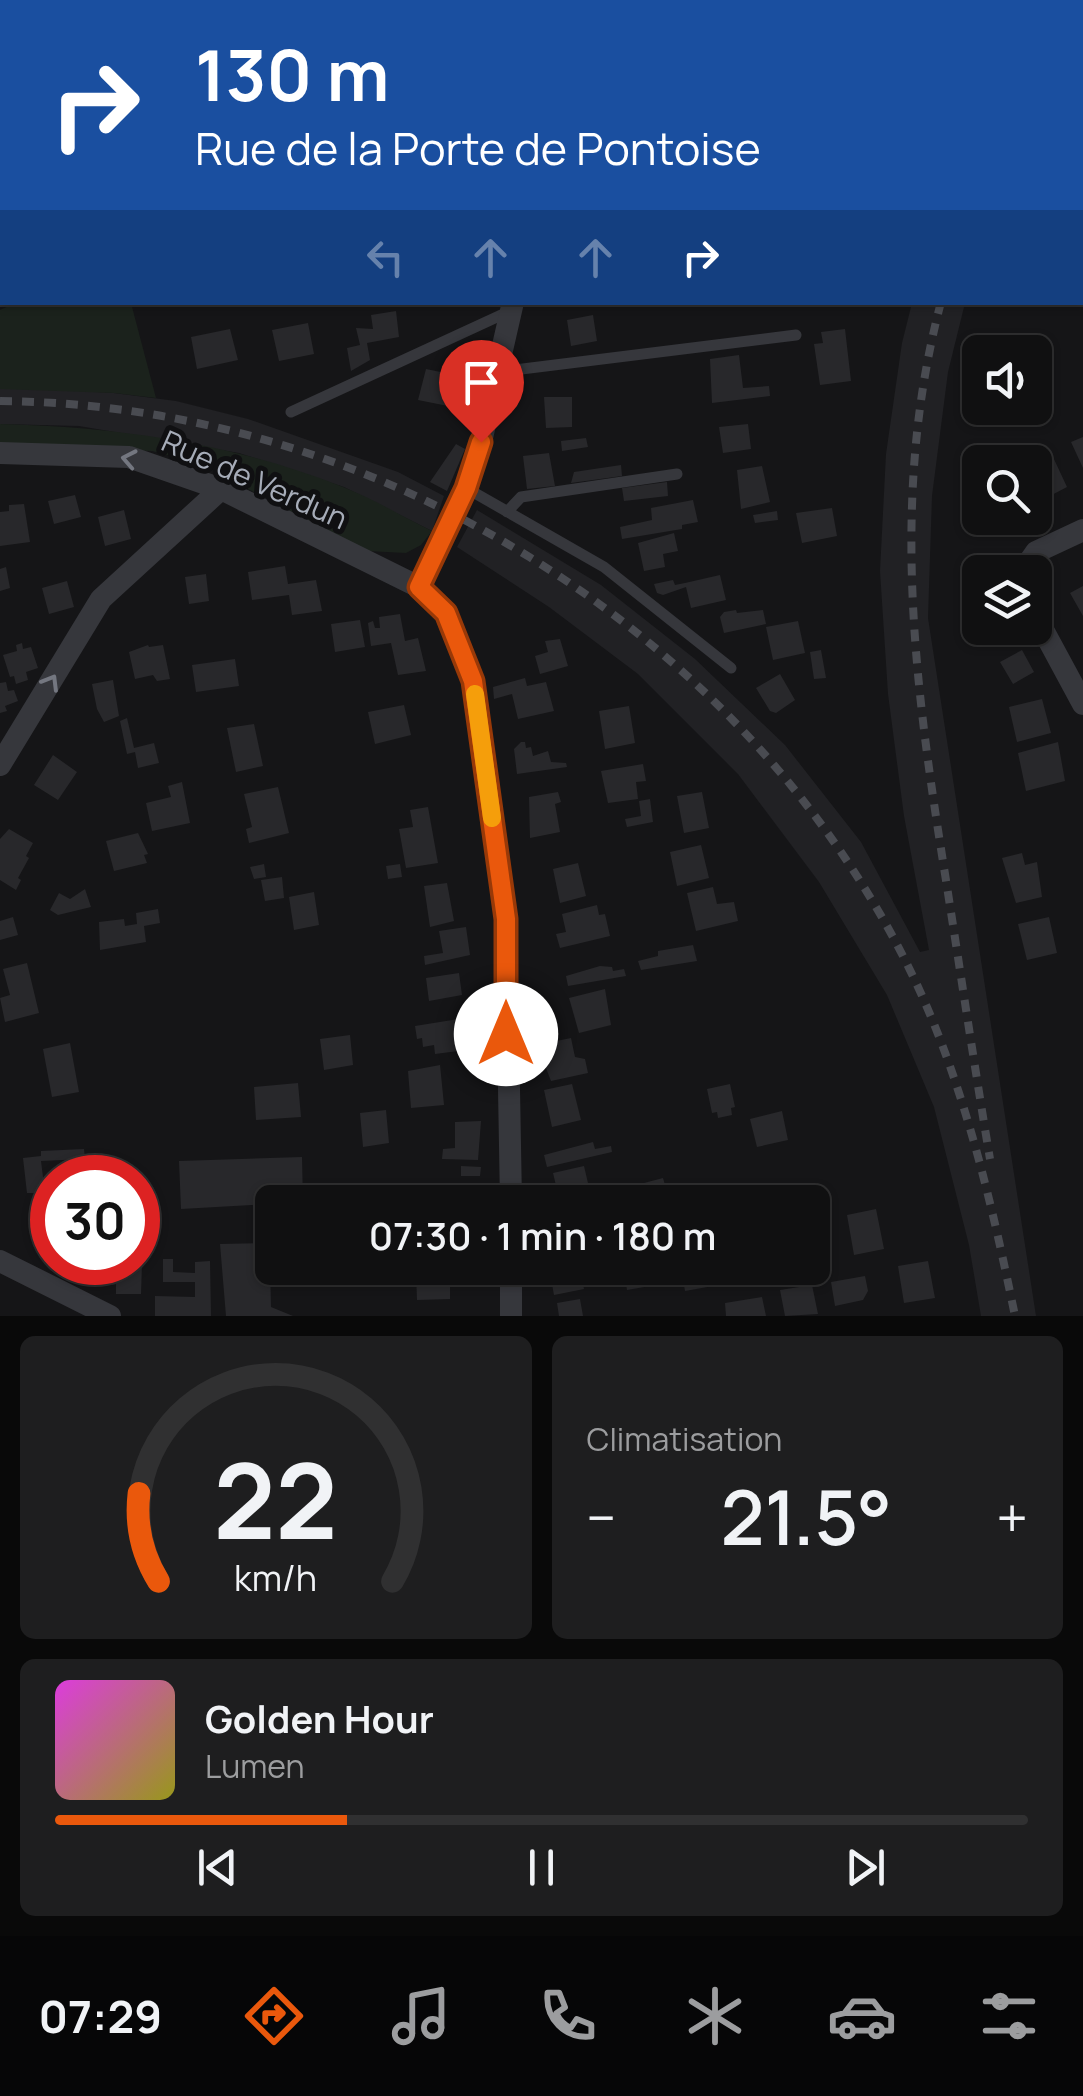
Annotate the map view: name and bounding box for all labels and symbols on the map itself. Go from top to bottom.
pin [439,340,524,443]
street label: Rue de Verdun [156,420,354,538]
one-way arrow [121,450,138,471]
one-way arrow [38,675,57,693]
position arrow [454,982,558,1086]
speed limit sign: 30 [30,1155,160,1285]

